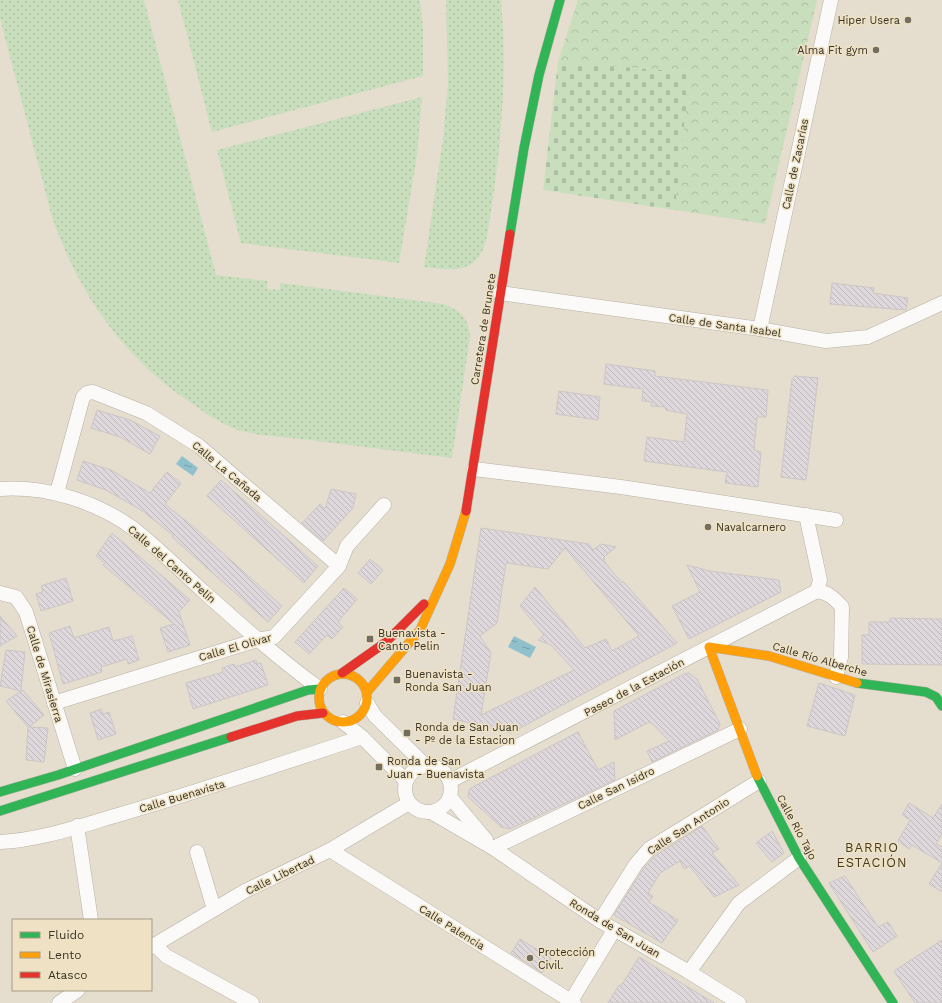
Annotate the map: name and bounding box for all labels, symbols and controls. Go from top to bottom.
place label: Hiper Usera [837,14,900,27]
marker: Hiper Usera [903,15,913,25]
place label: Alma Fit gym [797,44,868,57]
marker: Alma Fit gym [871,45,881,55]
street label: Calle de Zacarías [780,117,812,211]
street label: Carretera de Brunete [468,272,499,386]
street label: Calle de Santa Isabel [668,311,783,340]
street label: Calle La Cañada [189,438,264,504]
place label: Navalcarnero [716,521,786,534]
marker: Navalcarnero [703,522,713,532]
street label: Calle del Canto Pelín [125,523,218,606]
street label: Calle de Mirasierra [24,624,65,724]
place label: Buenavista - Canto Pelin [378,627,446,653]
street label: Calle El Olivar [197,631,274,664]
marker: Buenavista - Canto Pelin [365,634,375,644]
street label: Calle Río Alberche [771,640,869,679]
street label: Paseo de la Estación [582,655,687,719]
place label: Buenavista - Ronda San Juan [405,668,492,694]
marker: Buenavista - Ronda San Juan [392,675,402,685]
place label: Ronda de San Juan - Pº de la Estacion [415,721,519,747]
marker: Ronda de San Juan - Pº de la Estacion [402,728,412,738]
place label: Ronda de San Juan - Buenavista [387,755,485,781]
marker: Ronda de San Juan - Buenavista [374,762,384,772]
street label: Calle San Isidro [576,764,657,813]
street label: Calle Buenavista [138,777,227,816]
street label: Calle Río Tajo [774,792,819,862]
street label: Calle San Antonio [645,795,732,858]
district label: BARRIO ESTACIÓN [836,840,908,870]
street label: Calle Libertad [244,853,317,898]
street label: Ronda de San Juan [567,896,662,961]
street label: Calle Palencia [416,902,487,953]
legend [12,919,152,991]
text: Fluido [48,928,84,942]
place label: Protección Civil. [538,946,595,972]
text: Lento [48,948,82,962]
marker: Protección Civil. [525,953,535,963]
text: Atasco [48,968,88,982]

